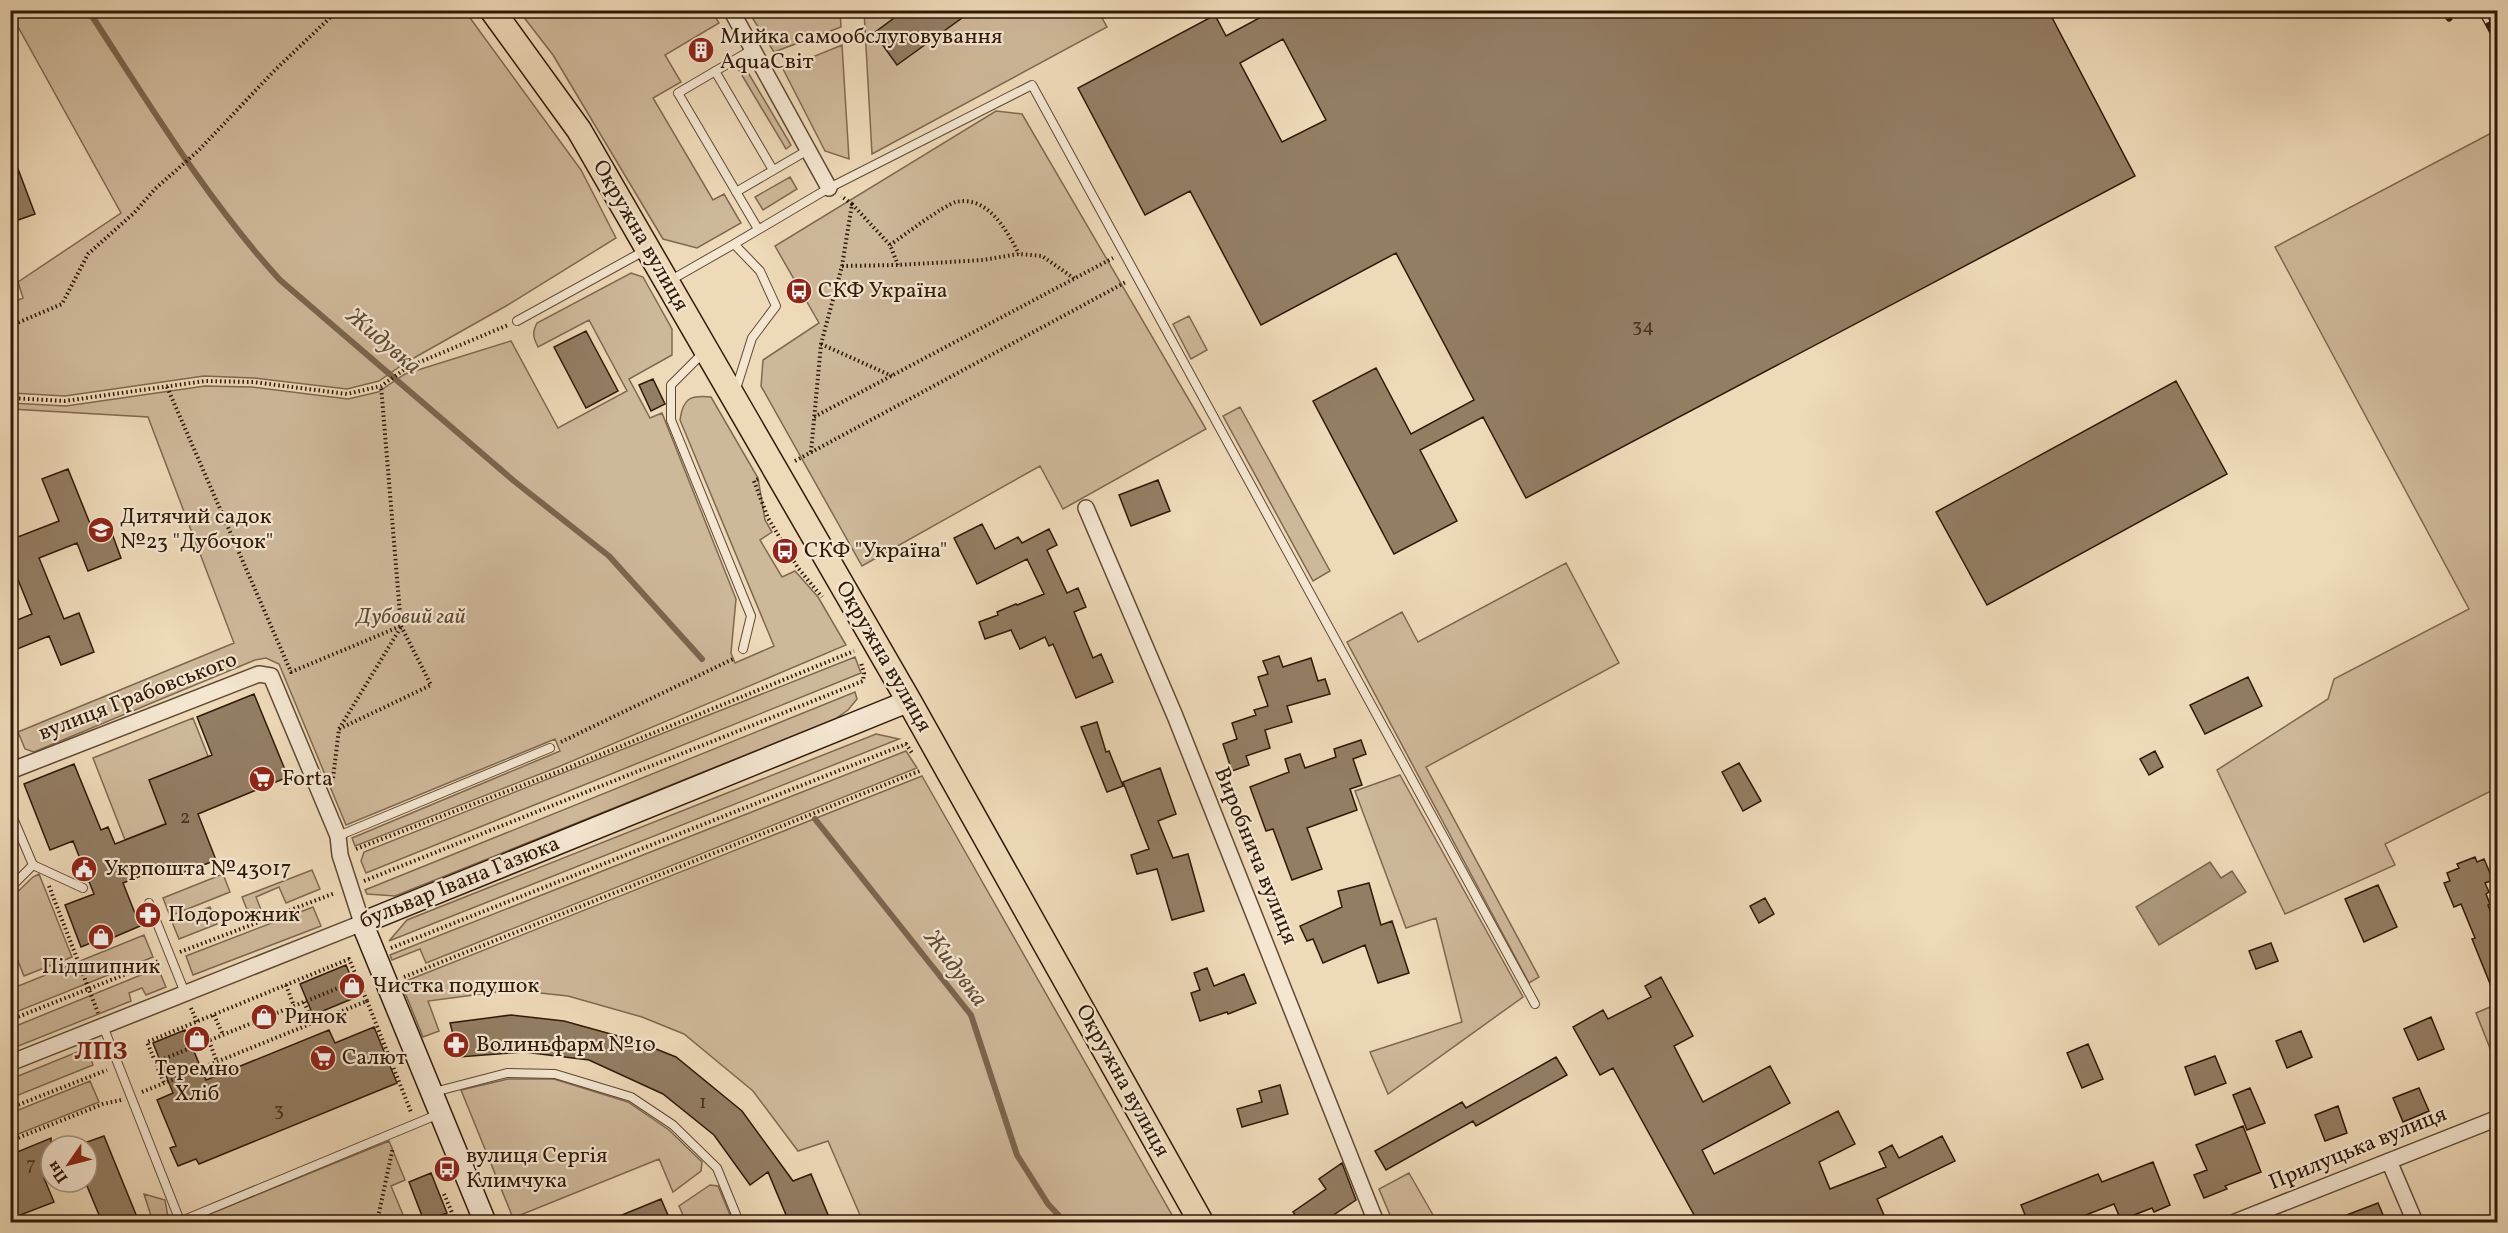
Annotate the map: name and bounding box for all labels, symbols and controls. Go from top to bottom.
place label: Мийка самообслуговування AquaСвіт [720,22,1002,78]
building icon: Мийка самообслуговування AquaСвіт [686,35,716,65]
street label: Окружна вулиця [584,154,696,318]
bus stop icon: СКФ Україна [784,276,814,306]
place label: СКФ Україна [818,276,948,307]
water label: Жидувка [337,300,428,384]
house number: 34 [1632,313,1654,341]
place label: Дитячий садок №23 "Дубочок" [120,502,273,558]
school or university icon: Дитячий садок №23 "Дубочок" [86,515,116,545]
bus stop icon: СКФ "Україна" [770,536,800,566]
place label: СКФ "Україна" [804,536,947,567]
street label: Окружна вулиця [827,575,939,739]
park label: Дубовий гай [354,602,466,633]
street label: вулиця Грабовського [34,645,242,749]
street label: Виробнича вулиця [1205,763,1305,949]
supermarket icon: Forta [247,764,277,794]
place label: Forta [282,764,333,795]
house number: 2 [180,804,190,832]
street label: бульвар Івана Газюка [355,829,565,937]
public building icon: Укрпошта №43017 [69,854,99,884]
place label: Укрпошта №43017 [104,854,291,885]
pharmacy icon: Подорожник [133,900,163,930]
place label: Подорожник [168,900,300,931]
shop icon: Підшипник [86,922,116,952]
water label: Жидувка [914,922,995,1015]
place label: Підшипник [42,952,160,983]
shop icon: Чистка подушок [337,971,367,1001]
place label: Чистка подушок [372,971,539,1002]
street label: Окружна вулиця [1067,999,1177,1163]
shop icon: Ринок [249,1002,279,1032]
place label: Ринок [284,1002,347,1033]
shop icon: Теремно Хліб [182,1024,212,1054]
pharmacy icon: Волиньфарм №10 [441,1030,471,1060]
place label: Волиньфарм №10 [476,1030,656,1061]
district label: ЛПЗ [74,1034,128,1070]
supermarket icon: Салют [308,1043,338,1073]
place label: Салют [342,1043,407,1074]
place label: Теремно Хліб [155,1054,239,1110]
house number: 1 [699,1089,707,1117]
house number: 3 [274,1097,284,1125]
street label: Прилуцька вулиця [2264,1099,2452,1199]
north arrow [39,1134,99,1194]
place label: вулиця Сергія Климчука [466,1141,608,1197]
house number: 7 [26,1151,36,1179]
bus stop icon: вулиця Сергія Климчука [432,1154,462,1184]
text: Пн [43,1156,74,1187]

